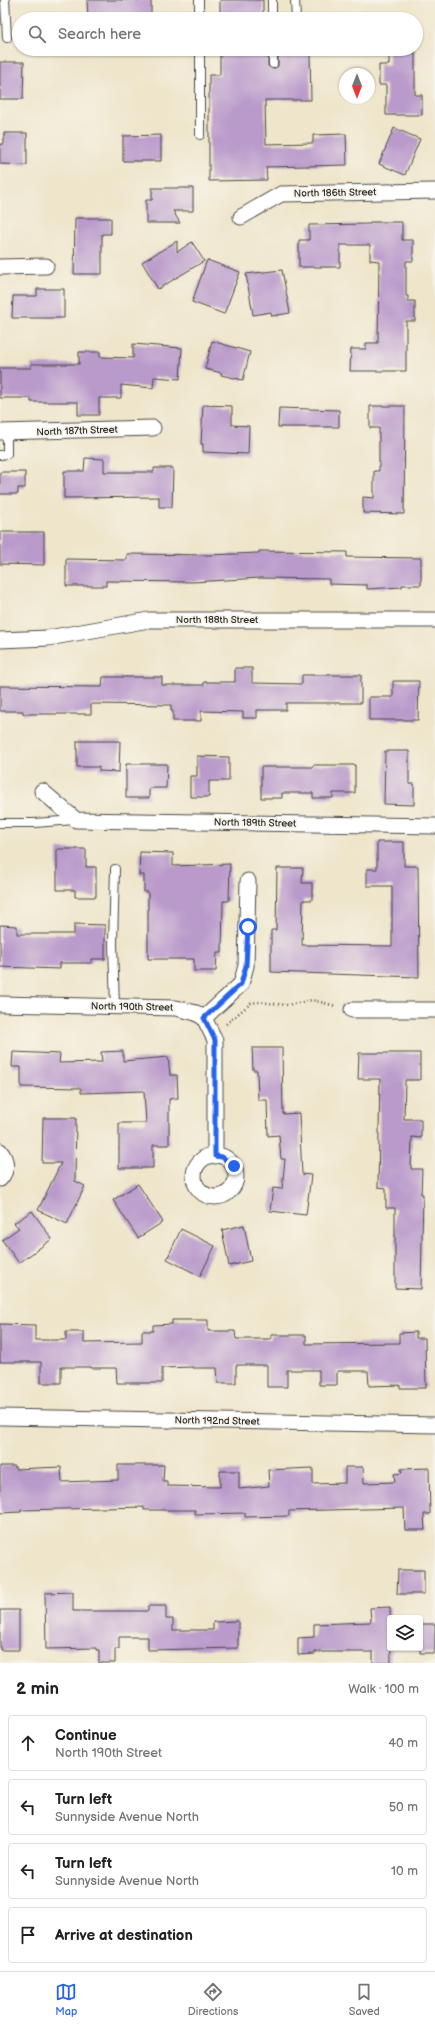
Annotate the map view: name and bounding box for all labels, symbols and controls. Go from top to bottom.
search box [12,12,423,56]
icon: search [26,23,48,45]
text: Search here [58,25,141,44]
north arrow [339,68,375,104]
street label: North 186th Street [294,186,376,200]
street label: North 187th Street [36,424,118,438]
street label: North 188th Street [176,614,258,626]
street label: North 189th Street [214,816,296,830]
route start [239,918,257,936]
street label: North 190th Street [91,1000,173,1014]
route end [225,1157,243,1175]
street label: North 192nd Street [174,1414,260,1428]
map controls [387,1615,423,1651]
button: layers [387,1615,423,1651]
text: 2 min [16,1679,59,1699]
text: Walk · 100 m [348,1681,419,1697]
text: Continue [55,1726,117,1745]
icon: ahead [17,1732,39,1754]
text: 40 m [388,1735,418,1751]
text: North 190th Street [55,1745,162,1761]
text: Turn left [55,1790,112,1809]
icon: left [17,1796,39,1818]
text: 50 m [389,1799,418,1815]
text: Sunnyside Avenue North [55,1809,199,1825]
text: Turn left [55,1854,112,1873]
icon: left [17,1860,39,1882]
text: 10 m [391,1863,418,1879]
text: Sunnyside Avenue North [55,1873,199,1889]
icon: arrive [17,1924,39,1946]
text: Arrive at destination [55,1926,193,1945]
tab: Map [55,1981,77,2018]
tab: Directions [188,1981,238,2018]
tab: Saved [349,1981,380,2018]

